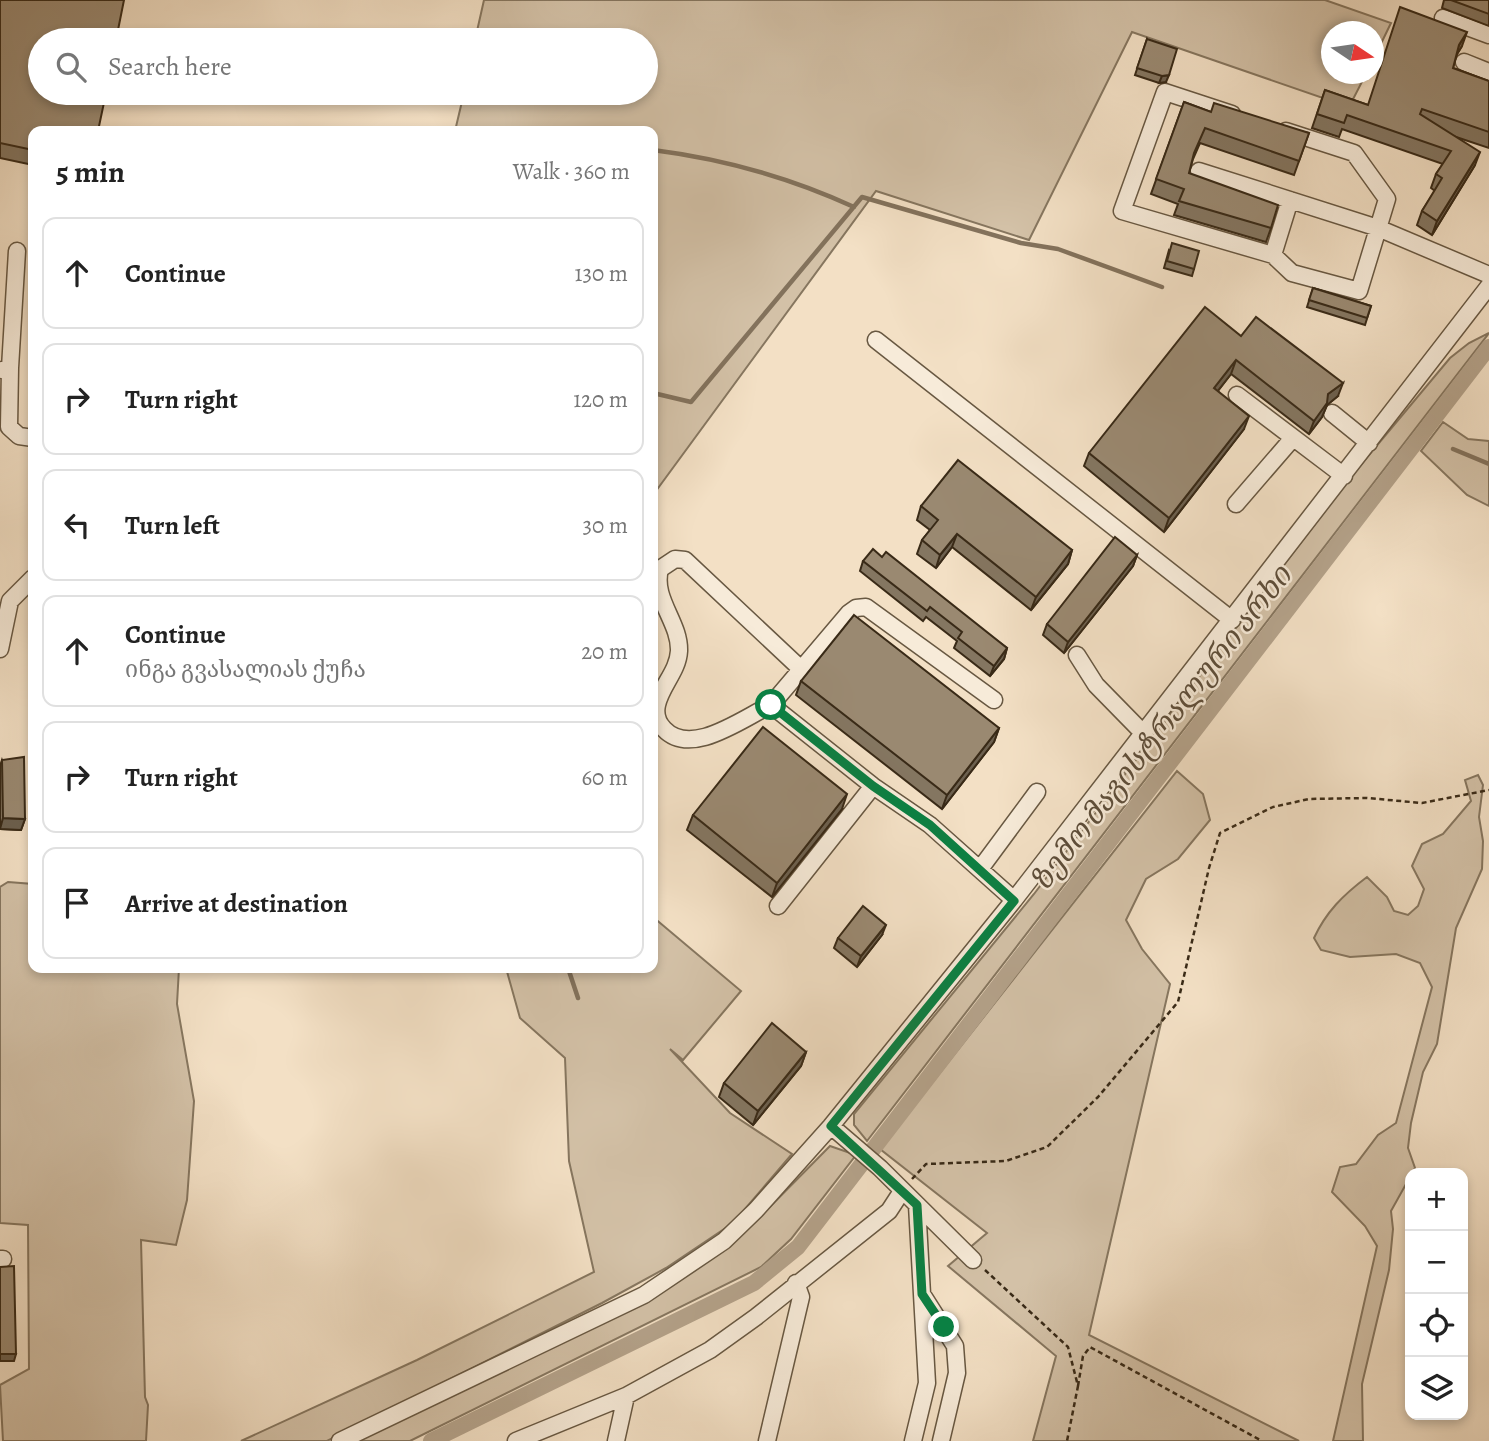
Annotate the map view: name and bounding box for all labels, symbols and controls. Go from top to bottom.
north arrow [1321,21,1384,84]
search box [28,28,658,105]
icon: search [52,48,90,86]
text: Search here [108,49,232,84]
text: 5 min [56,152,125,192]
text: Walk · 360 m [513,156,630,187]
icon: ahead [58,254,96,292]
text: Continue [125,256,226,291]
text: 130 m [575,258,628,289]
icon: right [58,380,96,418]
text: Turn right [125,382,238,417]
text: 120 m [573,384,628,415]
icon: left [58,506,96,544]
text: Turn left [125,508,220,543]
text: 30 m [582,510,628,541]
water label: ზემო მაგისტრალური არხი [1021,556,1302,899]
text: Continue [125,617,226,652]
icon: ahead [58,632,96,670]
text: 20 m [581,636,628,667]
text: ინგა გვასალიას ქუჩა [125,654,366,685]
route start [755,689,786,720]
icon: right [58,758,96,796]
text: Turn right [125,760,238,795]
text: 60 m [581,762,628,793]
icon: arrive [58,884,96,922]
text: Arrive at destination [125,886,348,921]
map controls [1405,1168,1468,1420]
button: + [1405,1168,1468,1231]
button: − [1405,1231,1468,1294]
button: locate [1405,1294,1468,1357]
route end [928,1311,959,1342]
button: layers [1405,1357,1468,1420]

